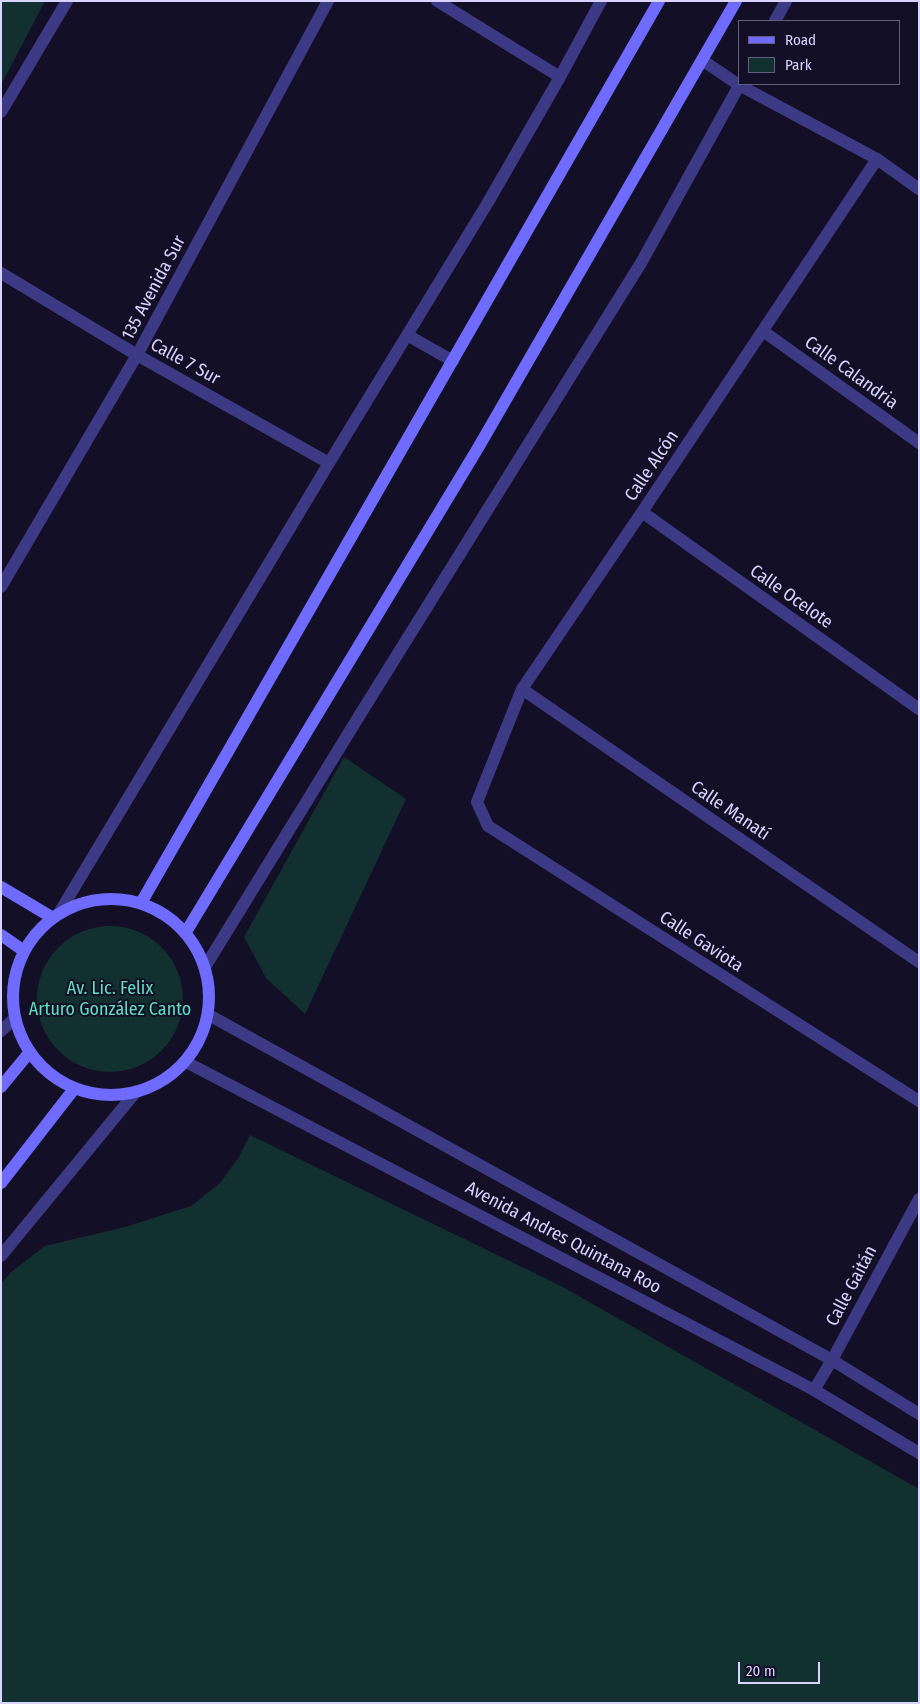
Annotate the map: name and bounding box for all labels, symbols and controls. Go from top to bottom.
legend [738,20,900,85]
text: Road [785,31,816,49]
text: Park [785,56,812,74]
street label: 135 Avenida Sur [117,232,191,344]
street label: Calle Calandria [800,332,902,414]
street label: Calle 7 Sur [146,334,224,390]
street label: Calle Alcón [621,427,683,505]
street label: Calle Ocelote [745,561,837,633]
street label: Calle Manatí [686,777,774,845]
street label: Calle Gaviota [655,907,747,977]
park label: Av. Lic. Felix Arturo González Canto [29,978,191,1021]
street label: Avenida Andres Quintana Roo [461,1177,665,1299]
street label: Calle Gaitán [822,1242,882,1330]
scale bar [740,1652,822,1684]
text: 20 m [746,1662,776,1680]

